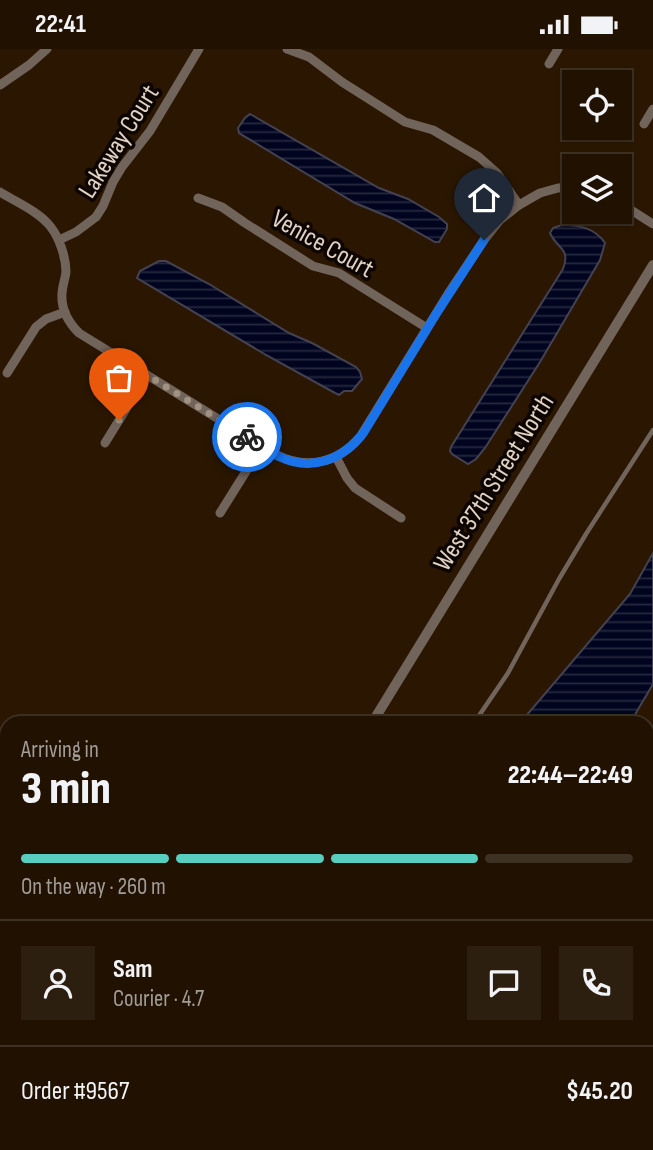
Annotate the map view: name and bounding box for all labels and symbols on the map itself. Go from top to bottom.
street label: Lakeway Court [72,79,166,204]
pin [454,168,514,240]
street label: Venice Court [266,204,379,285]
pin [89,348,149,420]
street label: West 37th Street North [427,389,561,577]
courier [212,402,282,472]

